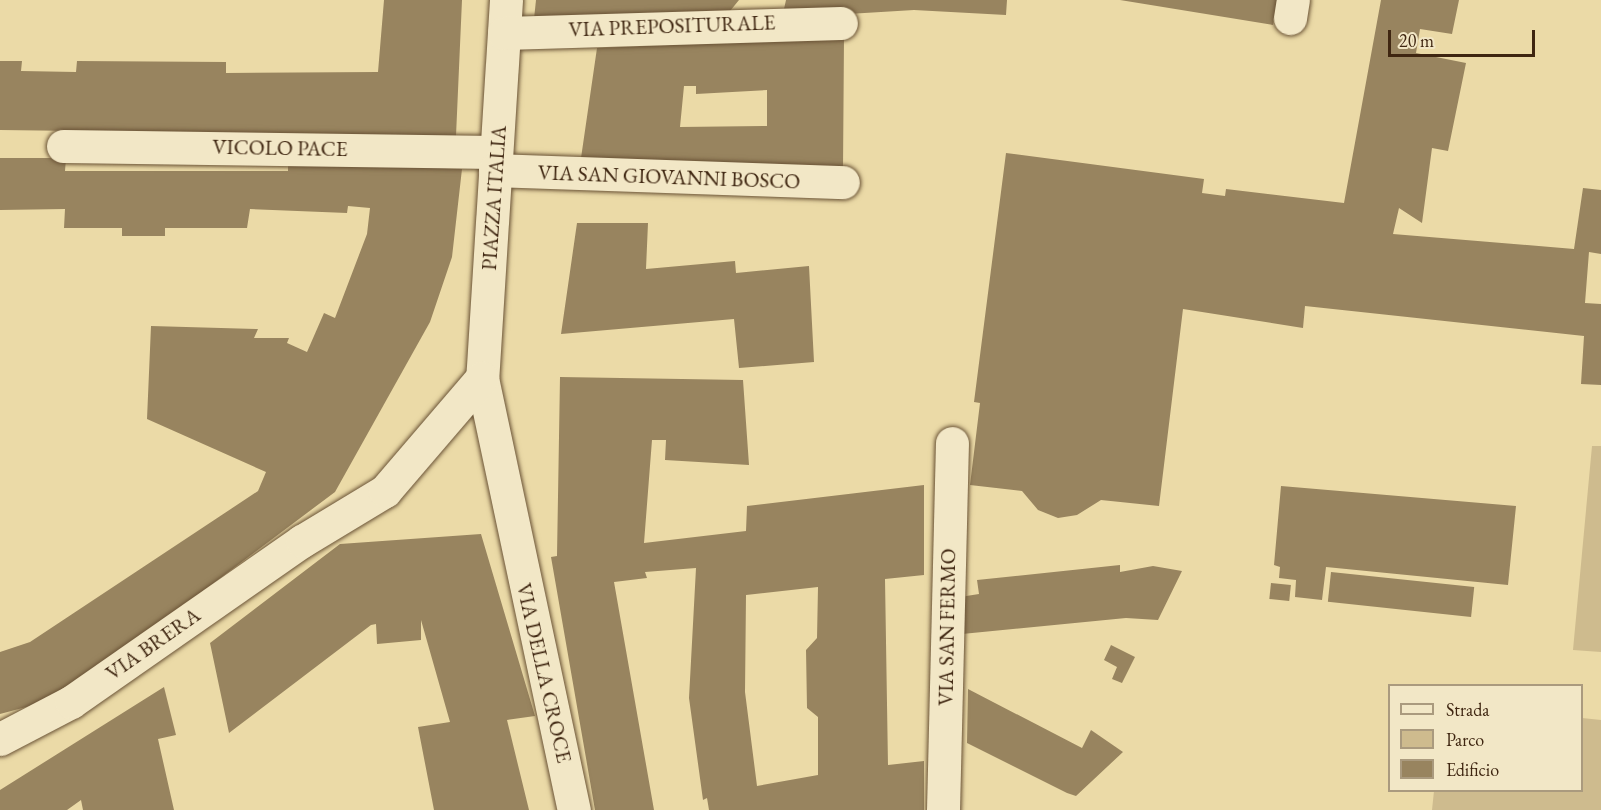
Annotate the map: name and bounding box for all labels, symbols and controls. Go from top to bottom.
street label: VIA PREPOSITURALE [568,10,776,42]
scale bar [1391,18,1538,56]
text: 20 m [1399,29,1434,52]
street label: PIAZZA ITALIA [476,125,512,271]
street label: VICOLO PACE [212,134,348,162]
street label: VIA SAN GIOVANNI BOSCO [537,160,801,194]
street label: VIA SAN FERMO [933,548,961,706]
street label: VIA DELLA CROCE [511,581,577,765]
street label: VIA BRERA [101,602,205,686]
legend [1388,684,1583,792]
text: Strada [1446,698,1490,721]
text: Parco [1446,728,1484,751]
text: Edificio [1446,758,1499,781]

